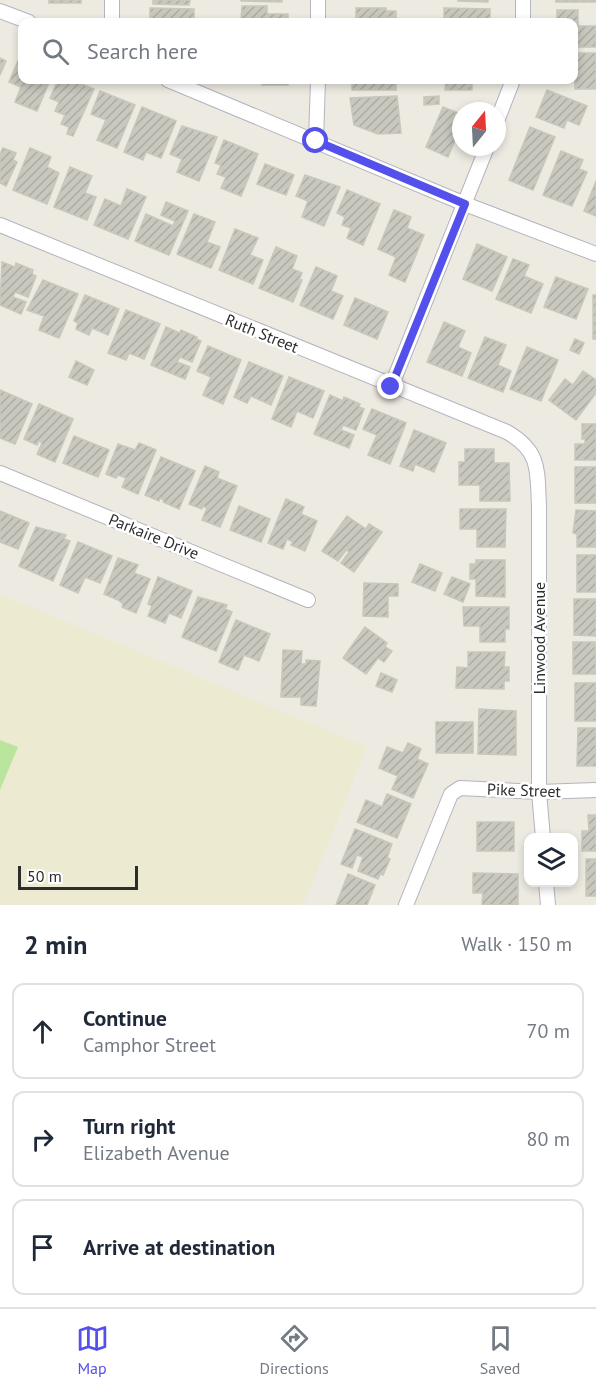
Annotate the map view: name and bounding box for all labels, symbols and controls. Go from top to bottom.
search box [18,18,578,84]
icon: search [39,35,72,68]
text: Search here [87,37,198,65]
north arrow [452,102,506,156]
route start [302,127,328,153]
street label: Ruth Street [222,309,302,357]
route end [377,373,403,399]
street label: Parkaire Drive [106,509,202,563]
street label: Linwood Avenue [529,582,549,694]
street label: Pike Street [487,779,562,801]
map controls [524,833,578,887]
button: layers [524,833,578,887]
scale bar [18,863,138,890]
text: 50 m [27,866,62,886]
text: 2 min [24,928,87,961]
text: Walk · 150 m [461,931,572,957]
text: Continue [83,1004,167,1032]
icon: ahead [26,1015,59,1048]
text: 70 m [527,1018,570,1044]
text: Camphor Street [83,1032,216,1058]
text: Turn right [83,1112,175,1140]
icon: right [26,1123,59,1156]
text: 80 m [527,1126,570,1152]
text: Elizabeth Avenue [83,1140,230,1166]
icon: arrive [26,1231,59,1264]
text: Arrive at destination [83,1233,275,1261]
tab: Map [76,1322,109,1378]
tab: Directions [260,1322,329,1378]
tab: Saved [480,1322,520,1378]

